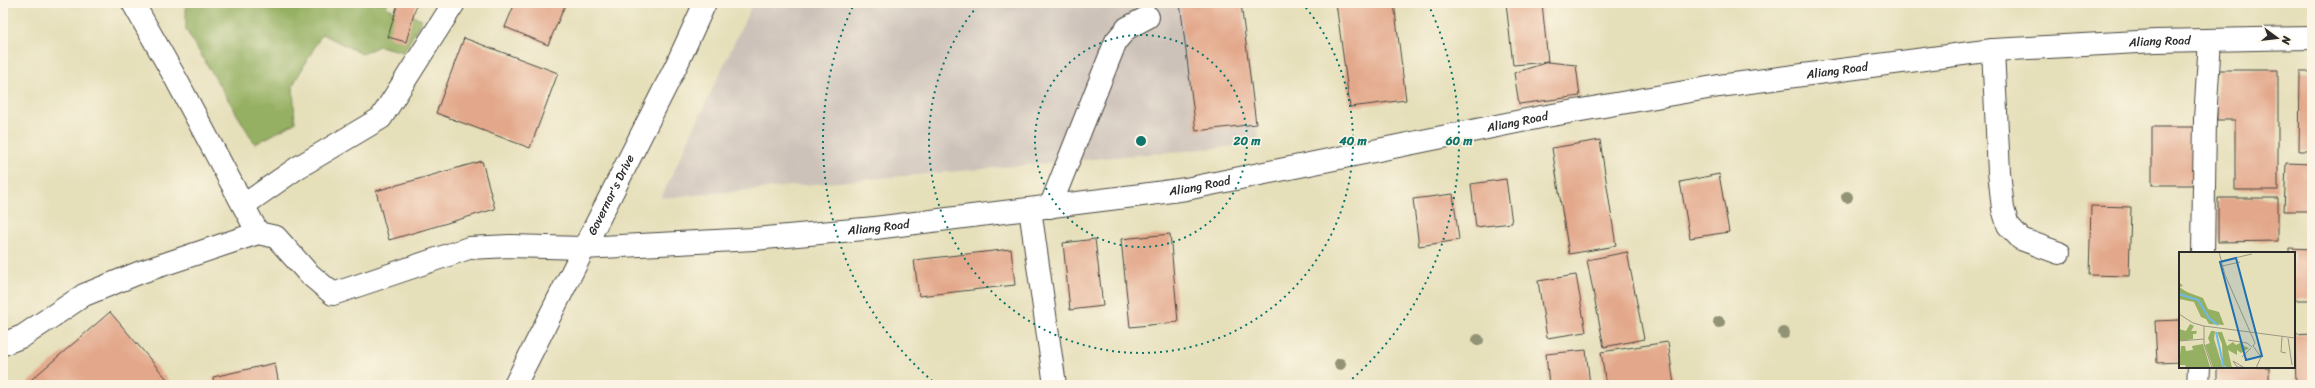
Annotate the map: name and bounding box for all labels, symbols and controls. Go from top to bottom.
north arrow [2257,18,2297,58]
street label: Aliang Road [2127,29,2192,54]
text: N [2276,33,2297,47]
street label: Aliang Road [1804,55,1871,86]
street label: Aliang Road [1484,105,1551,139]
text: 20 m [1233,130,1261,152]
text: 40 m [1338,130,1367,152]
text: 60 m [1445,130,1473,152]
centre of rings [1134,134,1148,148]
street label: Governor's Drive [581,151,641,239]
street label: Aliang Road [1167,169,1234,202]
street label: Aliang Road [846,213,912,242]
inset map [2179,252,2295,368]

